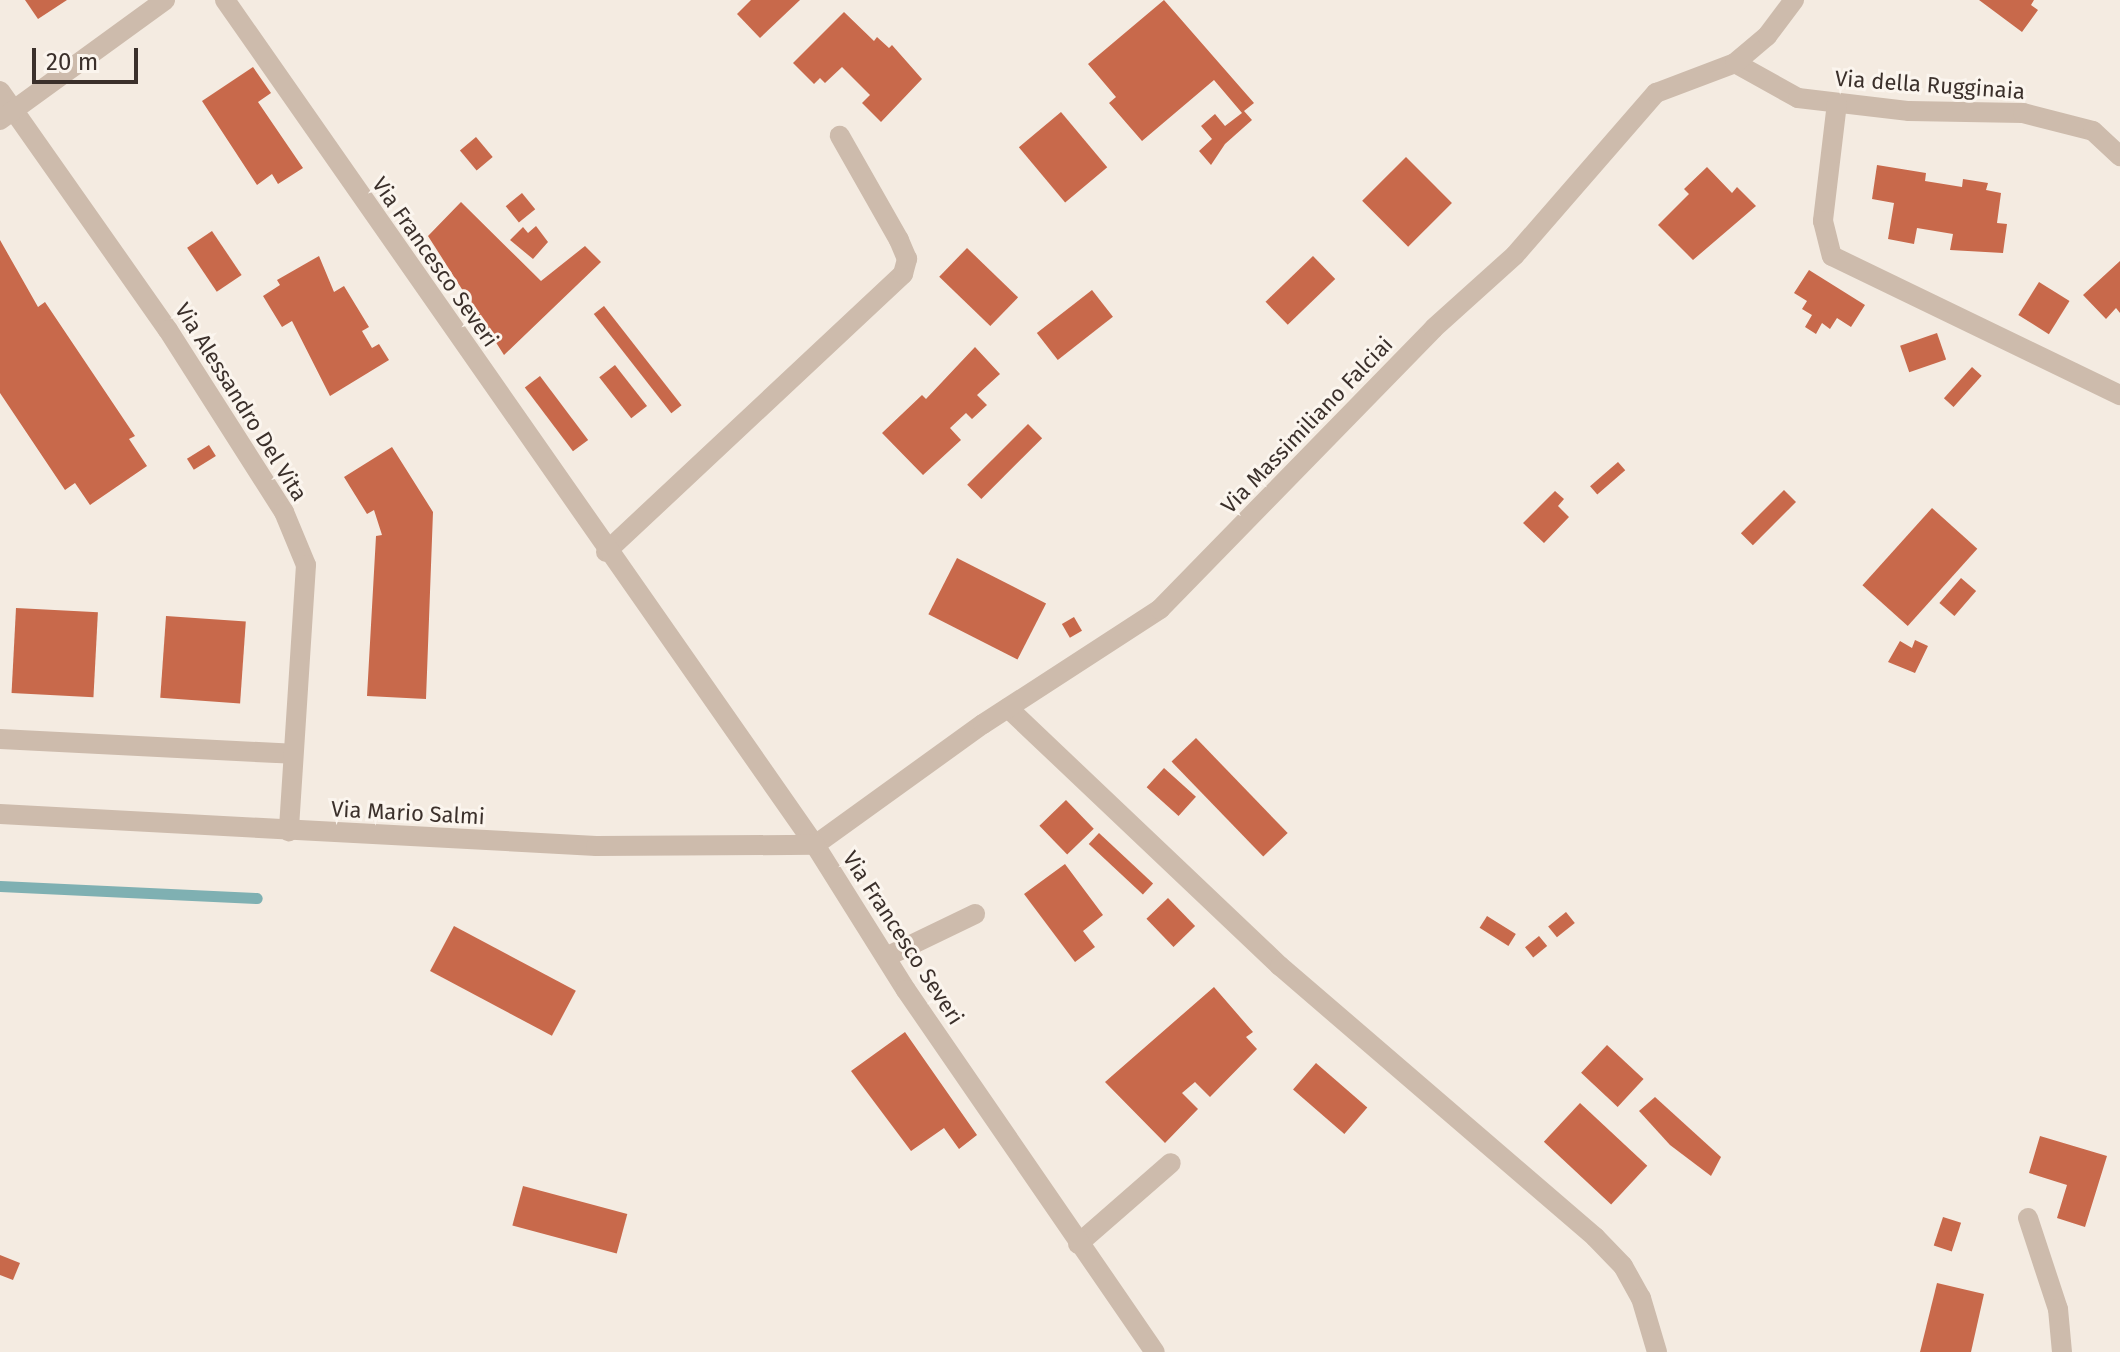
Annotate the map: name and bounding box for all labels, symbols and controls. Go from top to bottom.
scale bar [36,32,142,82]
text: 20 m [46,48,98,76]
street label: Via della Rugginaia [1834,65,2026,105]
street label: Via Francesco Severi [366,172,504,352]
street label: Via Alessandro Del Vita [169,298,313,506]
street label: Via Massimiliano Falciai [1216,331,1398,519]
street label: Via Mario Salmi [330,796,486,830]
street label: Via Francesco Severi [837,846,969,1030]

